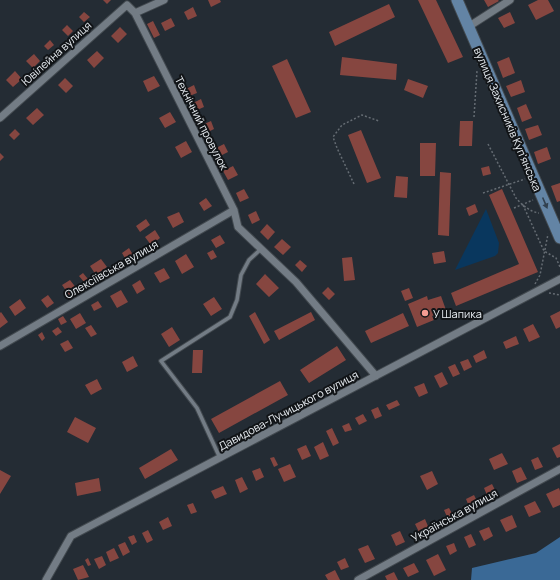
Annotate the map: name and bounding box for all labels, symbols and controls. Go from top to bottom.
street label: Ювілейна вулиця [18,18,94,88]
street label: вулиця Захисників Куп'янська [471,45,545,193]
street label: Технічний провулок [172,74,232,173]
one-way arrow [542,197,548,208]
street label: Олексіївська вулиця [61,236,161,302]
place label: У Шапика [433,306,482,321]
marker: У Шапика [420,308,430,318]
street label: Давидова-Лучицького вулиця [215,367,361,453]
street label: Українська вулиця [408,485,500,545]

